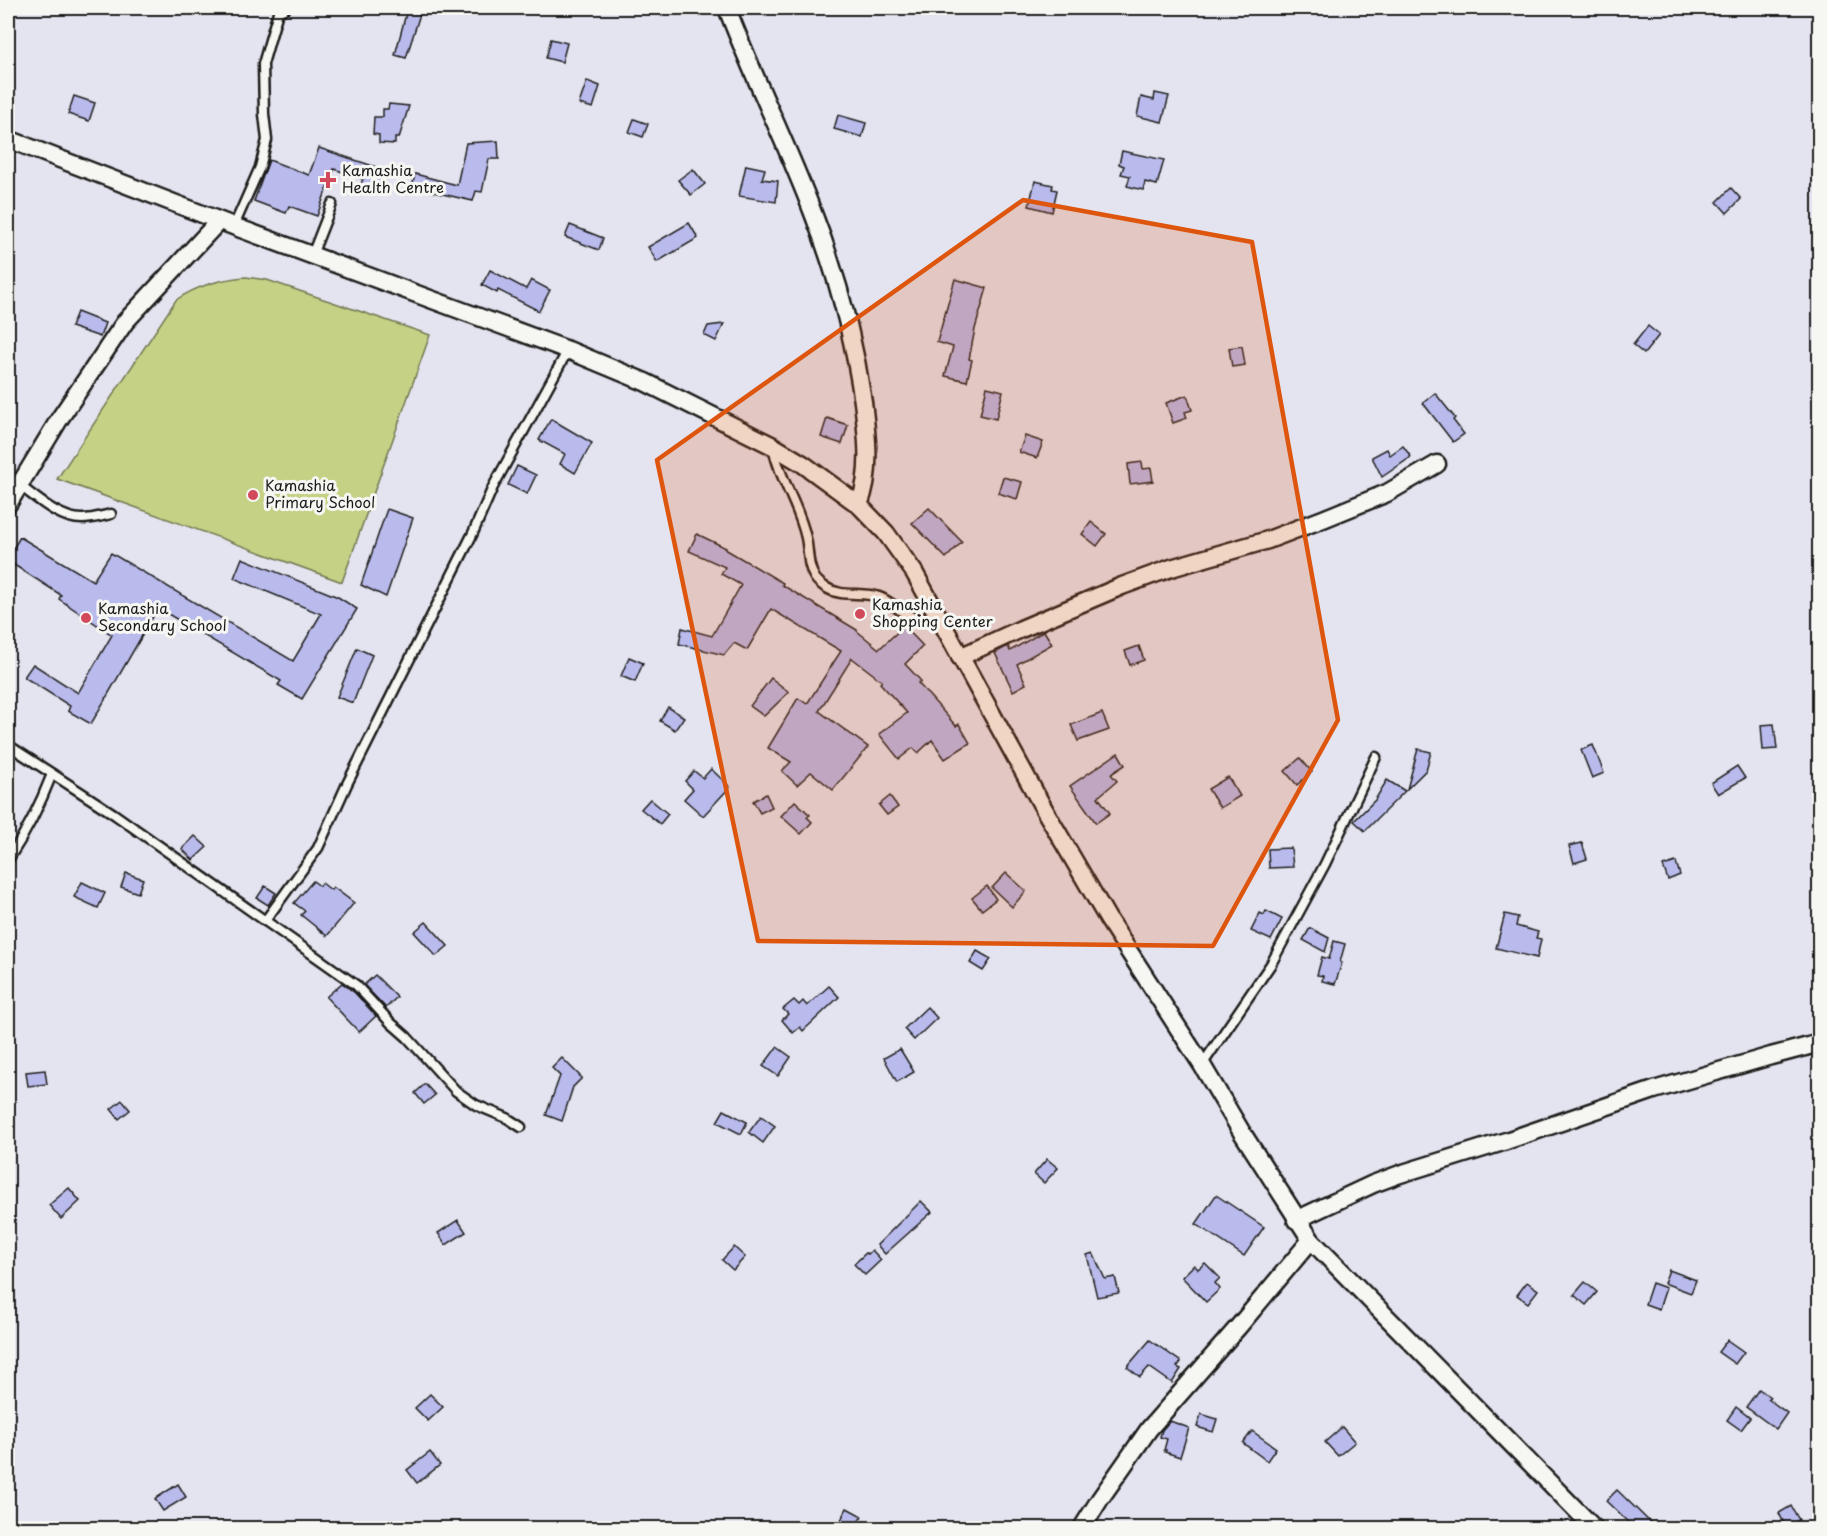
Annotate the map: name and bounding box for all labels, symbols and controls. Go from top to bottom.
place label: Kamashia Health Centre [342,158,444,198]
marker: Kamashia Health Centre [319,171,337,189]
place label: Kamashia Primary School [265,473,375,513]
marker: Kamashia Primary School [246,488,260,502]
place label: Kamashia Shopping Center [872,592,993,632]
place label: Kamashia Secondary School [98,596,227,636]
marker: Kamashia Shopping Center [853,607,867,621]
marker: Kamashia Secondary School [79,611,93,625]

